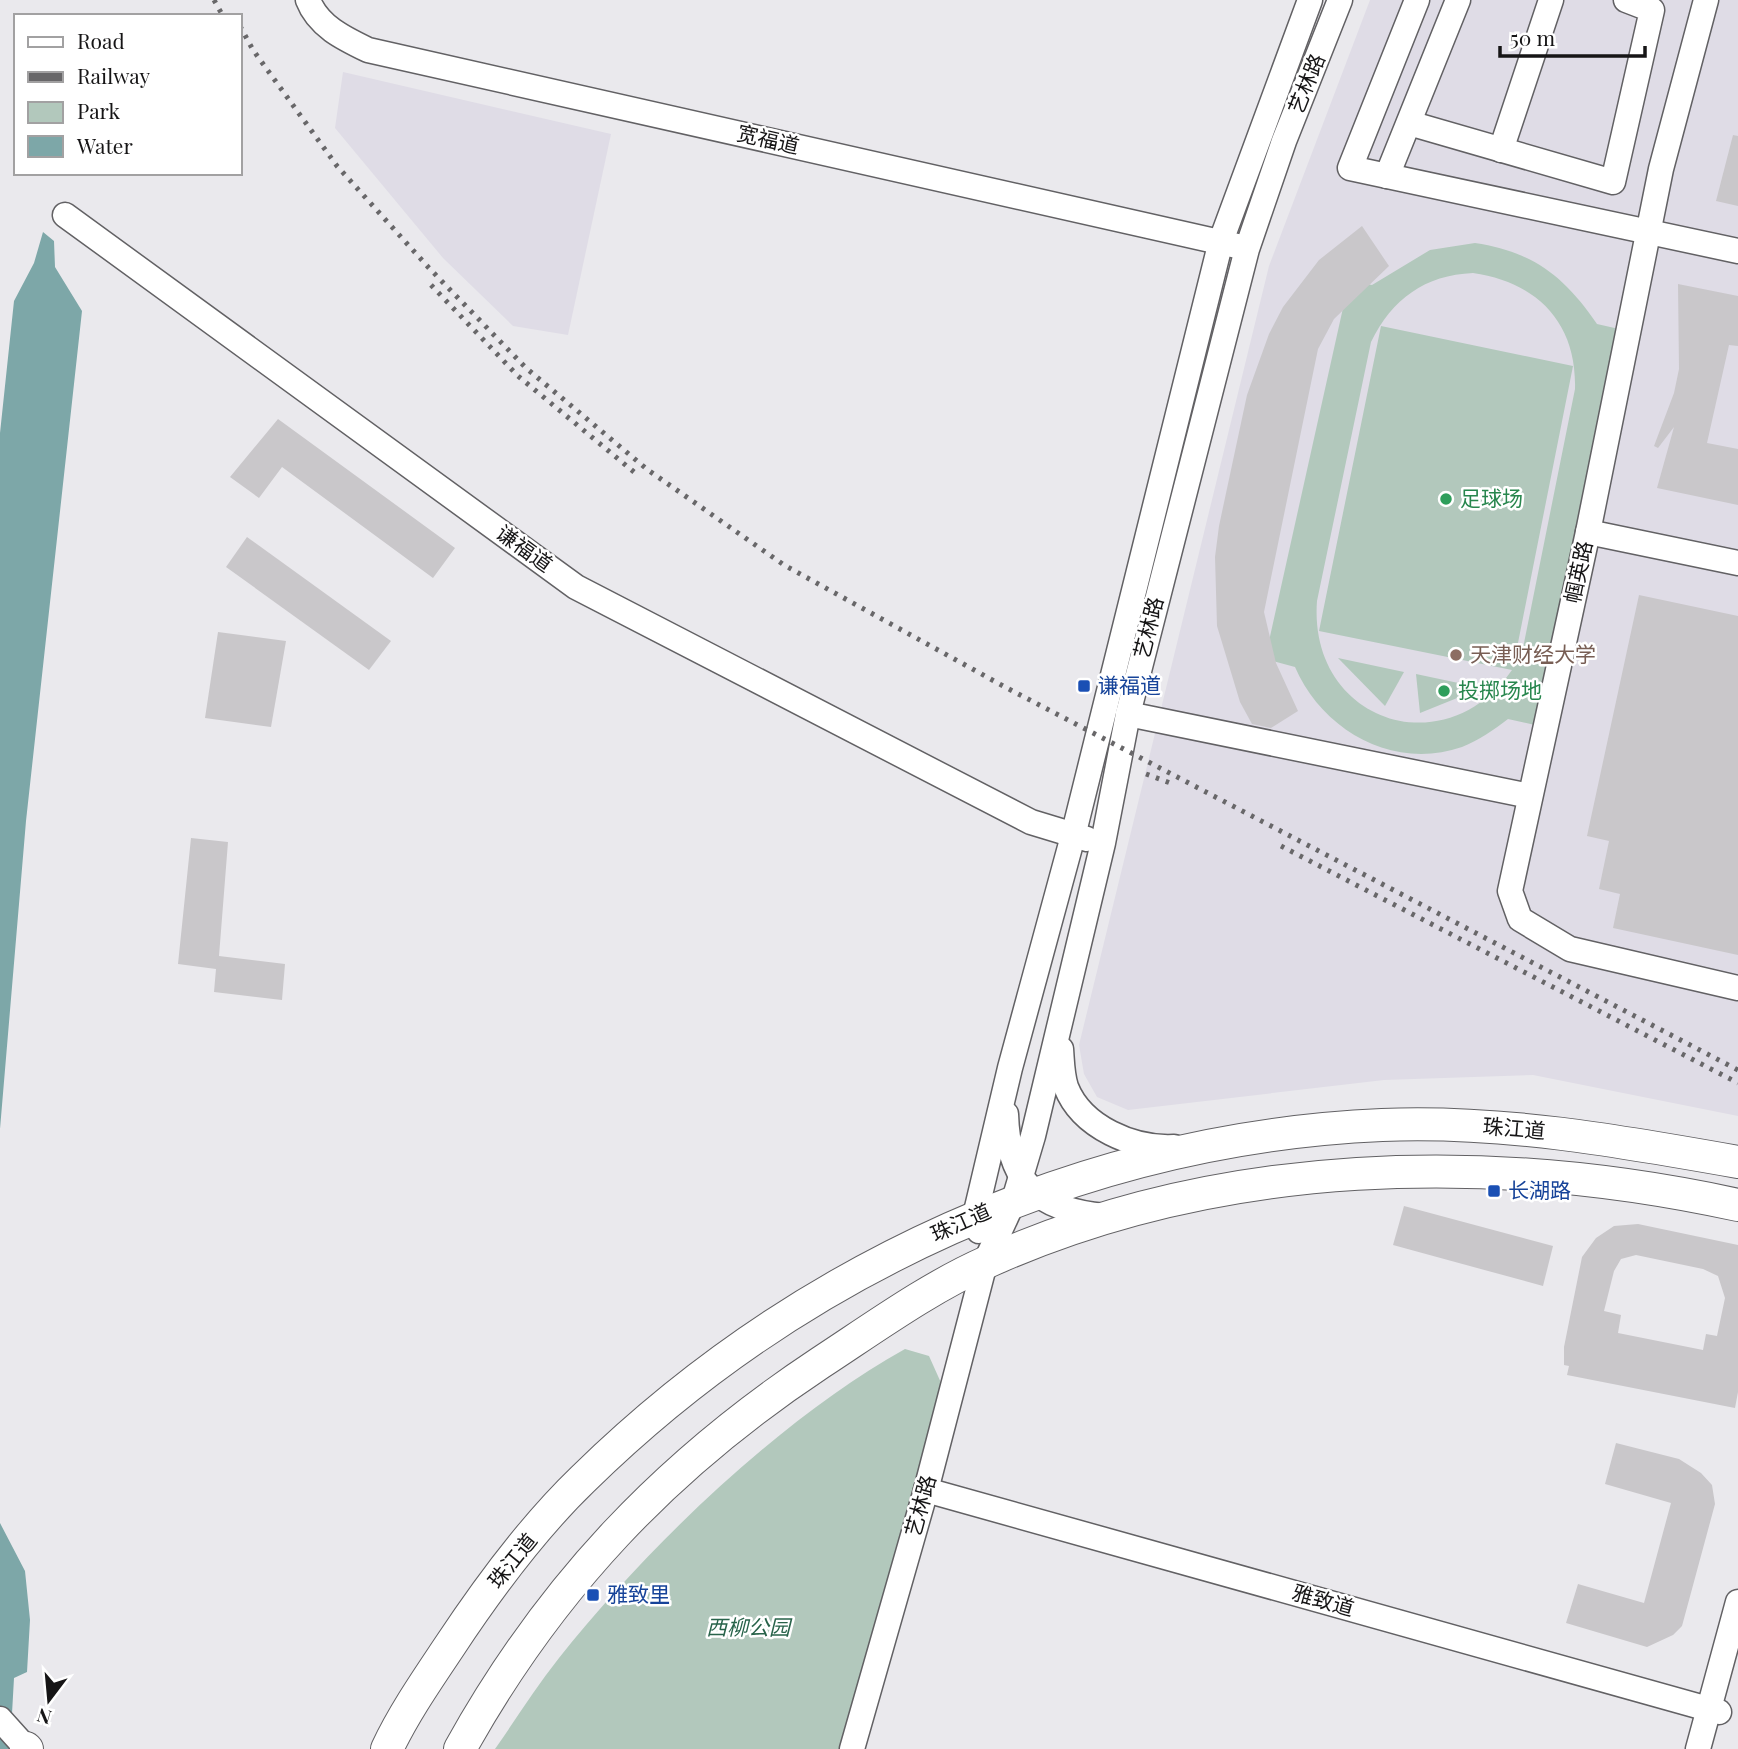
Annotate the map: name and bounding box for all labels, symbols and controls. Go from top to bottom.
legend [14,14,242,175]
scale bar [1500,14,1645,58]
text: 50 m [1510,23,1556,51]
text: Road [77,26,125,54]
street label: 艺林路 [1280,49,1330,118]
text: Railway [77,61,151,89]
text: Park [77,96,121,124]
street label: 宽福道 [735,117,802,159]
text: Water [76,131,133,159]
place label: 足球场 [1460,483,1523,511]
marker: 足球场 [1438,491,1454,507]
street label: 谦福道 [491,518,559,577]
street label: 帼英路 [1557,538,1597,605]
street label: 艺林路 [1126,594,1168,661]
place label: 天津财经大学 [1470,639,1596,667]
marker: 天津财经大学 [1448,647,1464,663]
place label: 谦福道 [1098,670,1161,698]
place label: 投掷场地 [1458,675,1542,703]
marker: 谦福道 [1076,678,1092,694]
marker: 投掷场地 [1436,683,1452,699]
street label: 珠江道 [1482,1110,1547,1144]
place label: 长湖路 [1508,1175,1571,1203]
marker: 长湖路 [1486,1183,1502,1199]
street label: 珠江道 [926,1196,995,1247]
street label: 艺林路 [897,1471,941,1540]
street label: 珠江道 [481,1526,542,1593]
street label: 雅致道 [1289,1577,1358,1621]
place label: 雅致里 [607,1579,670,1607]
marker: 雅致里 [585,1587,601,1603]
park label: 西柳公园 [706,1612,793,1640]
north arrow [14,1665,84,1735]
text: N [34,1703,54,1732]

